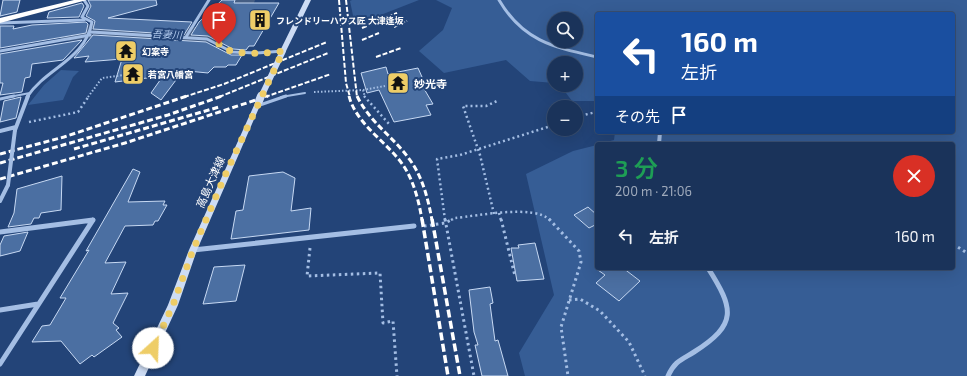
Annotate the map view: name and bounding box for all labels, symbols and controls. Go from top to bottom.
pin [202,3,236,44]
building icon: フレンドリーハウス匠 大津逢坂 [247,7,273,33]
icon: arrive [208,9,230,31]
map controls [547,12,583,136]
button: search [547,12,583,48]
place label: フレンドリーハウス匠 大津逢坂 [276,15,404,26]
text: 160 m [681,24,758,58]
water label: 吾妻川 [152,27,183,41]
icon: left [615,28,667,80]
temple icon: 幻案寺 [113,38,139,64]
place label: 幻案寺 [142,46,169,57]
button: + [547,56,583,92]
temple icon: 若宮八幡宮 [120,61,146,87]
text: 左折 [681,61,717,83]
place label: 若宮八幡宮 [147,69,193,80]
temple icon: 妙光寺 [385,70,411,96]
place label: 妙光寺 [414,77,447,90]
button: − [547,100,583,136]
icon: arrive [668,104,690,126]
text: その先 [615,107,660,125]
text: 3 分 [615,153,658,182]
street label: 高島大津線 [193,154,227,210]
button: close [893,155,935,197]
text: 200 m · 21:06 [615,183,692,199]
icon: left [615,225,637,247]
text: 160 m [895,227,935,245]
text: 左折 [649,228,679,246]
position arrow [132,327,174,369]

